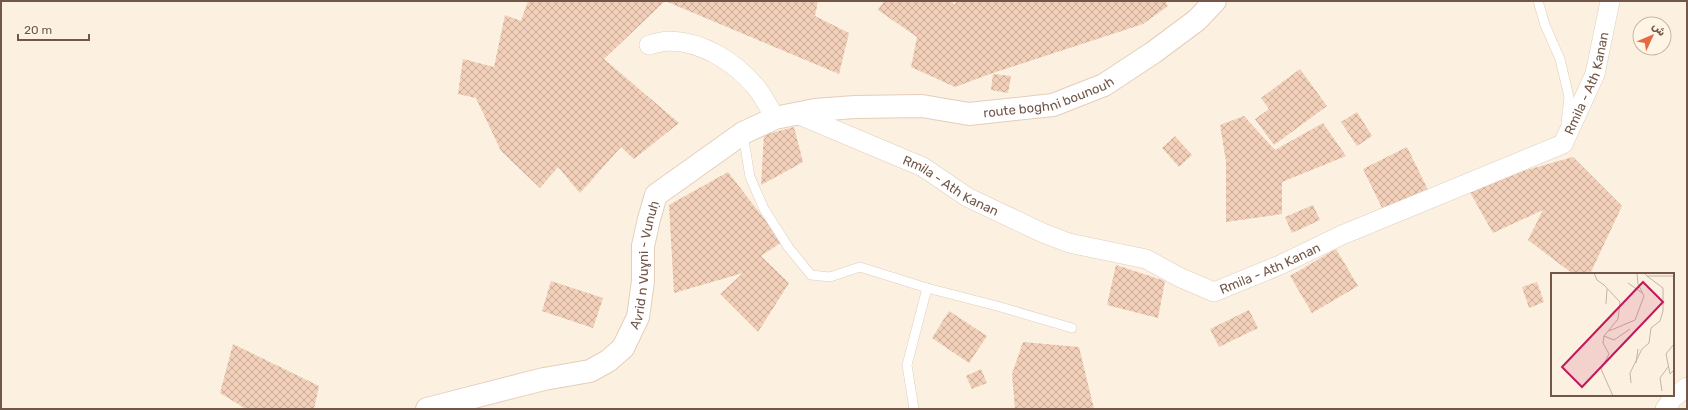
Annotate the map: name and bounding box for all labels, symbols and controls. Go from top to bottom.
scale bar [18,16,89,42]
north arrow [1632,16,1672,56]
text: ش [1649,20,1668,39]
text: 20 m [24,23,52,37]
street label: Rmila - Ath Kanan [1561,31,1611,137]
street label: route boghni bounouh [983,74,1117,120]
street label: Rmila - Ath Kanan [901,152,1001,219]
street label: Avrid n Vuɣni - Vunuḥ [626,199,662,332]
street label: Rmila - Ath Kanan [1217,240,1323,297]
inset map [1551,273,1674,396]

